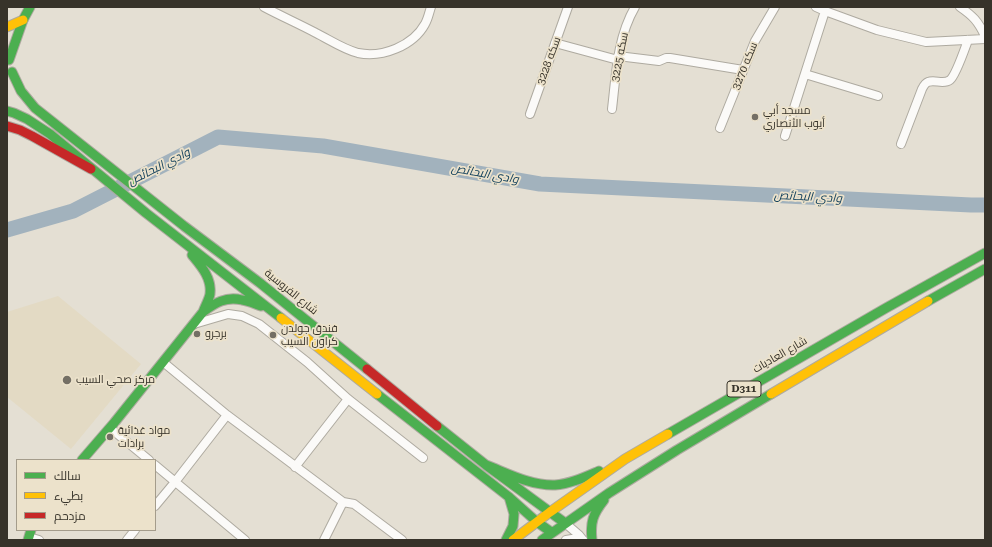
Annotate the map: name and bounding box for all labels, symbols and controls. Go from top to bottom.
street label: سكه 3225 [609,31,631,83]
street label: سكه 3228 [534,35,564,87]
street label: سكه 3270 [729,40,761,92]
place label: مسجد أبي أيوب الأنصاري [763,104,825,130]
marker: مسجد أبي أيوب الأنصاري [750,112,760,122]
water label: وادي البحائص [125,145,193,189]
water label: وادي البحائص [450,161,520,187]
water label: وادي البحائص [774,188,842,206]
street label: شارع الفروسية [262,266,320,318]
place label: فندق جولدن كراون السيب [281,322,338,348]
place label: برجرو [205,327,227,341]
marker: برجرو [192,329,202,339]
marker: فندق جولدن كراون السيب [268,330,278,340]
street label: شارع العاديات [751,334,809,376]
place label: مركز صحي السيب [76,373,155,387]
marker: مركز صحي السيب [61,374,73,386]
road number: D311 [727,381,761,397]
place label: مواد غذائية برادات [118,424,170,450]
marker: مواد غذائية برادات [105,432,115,442]
legend [16,459,156,531]
text: سالك [54,469,81,483]
text: بطيء [54,489,83,503]
text: مزدحم [54,509,86,523]

